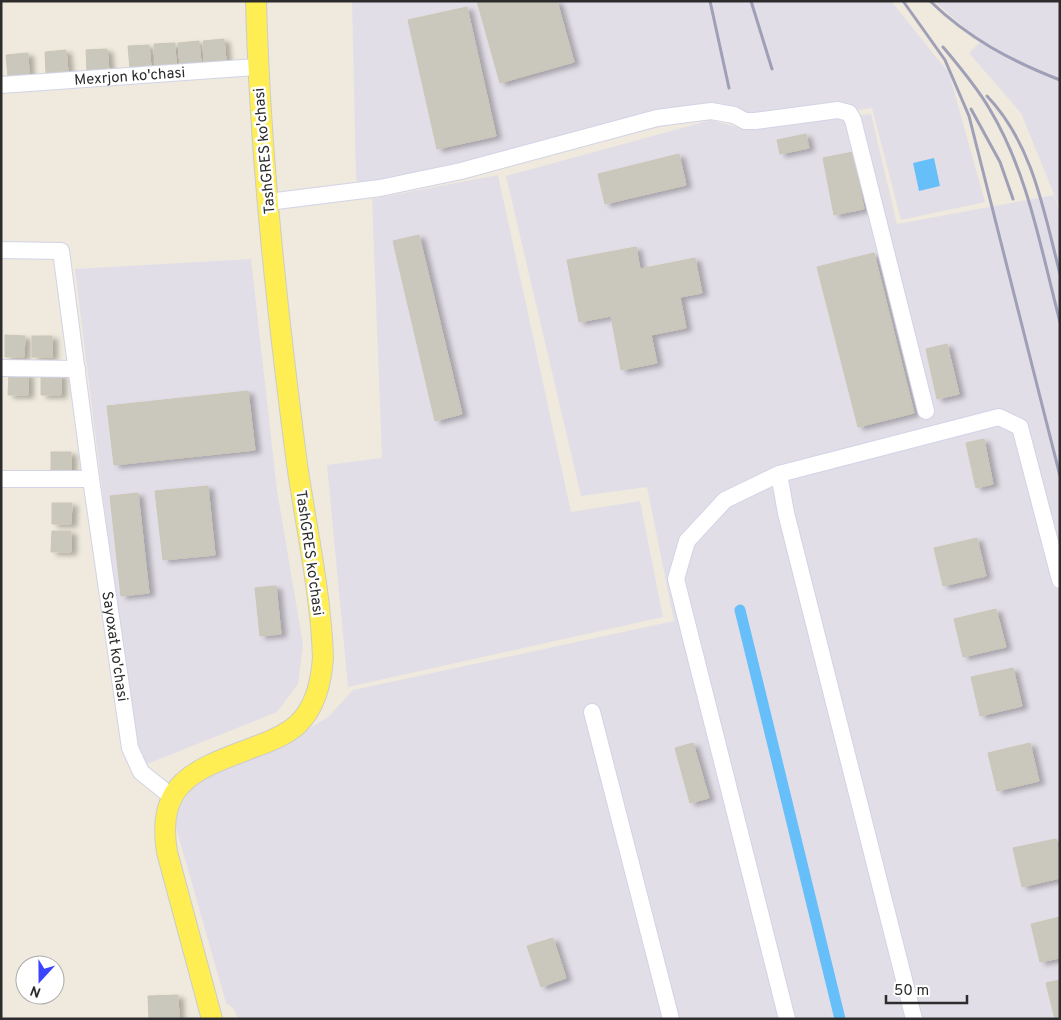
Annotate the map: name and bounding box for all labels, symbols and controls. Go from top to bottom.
street label: Mexrjon ko'chasi [74,64,186,91]
street label: TashGRES ko'chasi [251,87,280,215]
street label: TashGRES ko'chasi [290,489,327,617]
street label: Sayoxat ko'chasi [96,590,131,703]
north arrow [15,955,65,1005]
scale bar [886,972,967,1004]
text: N [28,981,44,1000]
text: 50 m [894,982,929,1001]

